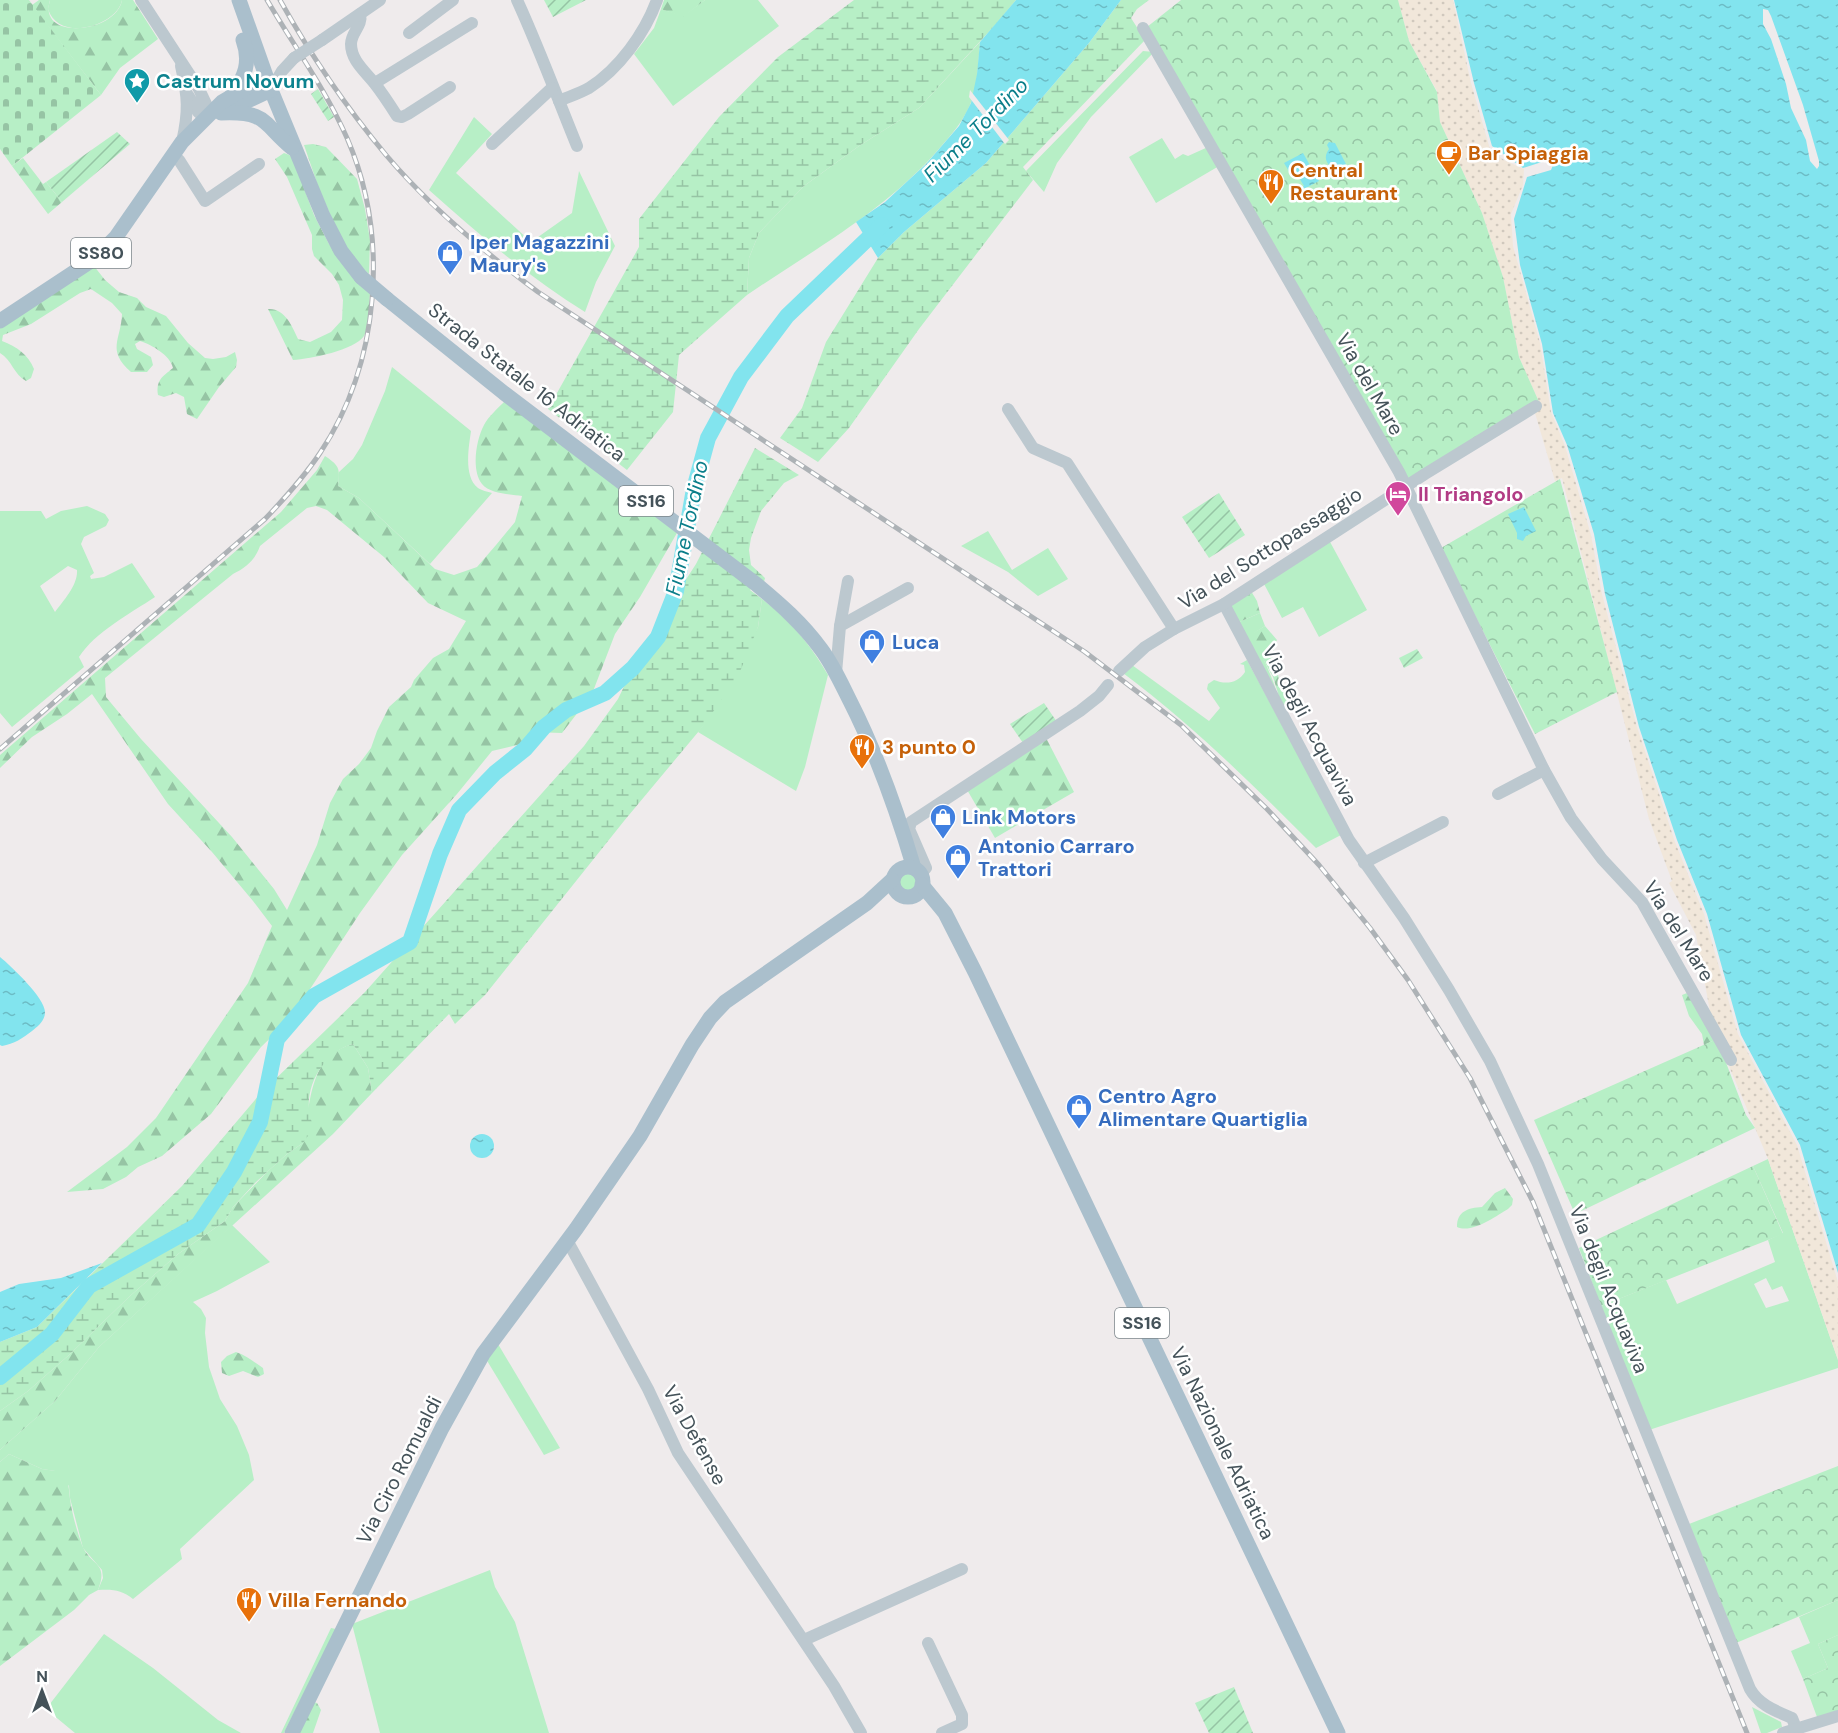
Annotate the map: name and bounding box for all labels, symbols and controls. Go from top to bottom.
place icon: Castrum Novum [122,66,152,104]
place label: Castrum Novum [156,68,314,94]
water label: Fiume Tordino [917,71,1035,189]
cafe icon: Bar Spiaggia [1434,138,1464,176]
place label: Bar Spiaggia [1468,140,1589,166]
place label: Central Restaurant [1290,157,1398,206]
restaurant icon: Central Restaurant [1256,167,1286,205]
place label: Iper Magazzini Maury's [470,229,609,278]
road number: SS80 [71,238,131,268]
shop icon: Iper Magazzini Maury's [435,238,465,276]
street label: Strada Statale 16 Adriatica [423,297,631,467]
street label: Via del Mare [1330,328,1410,440]
water label: Fiume Tordino [659,458,715,598]
hotel icon: Il Triangolo [1383,479,1413,517]
street label: Via del Sottopassaggio [1173,481,1367,615]
place label: Il Triangolo [1418,481,1523,507]
road number: SS16 [619,486,673,516]
shop icon: Luca [857,627,887,665]
place label: Luca [892,629,939,655]
street label: Via degli Acquaviva [1257,640,1363,810]
restaurant icon: 3 punto 0 [847,732,877,770]
place label: 3 punto 0 [882,734,976,760]
shop icon: Link Motors [928,802,958,840]
place label: Link Motors [962,804,1076,830]
place label: Antonio Carraro Trattori [978,833,1135,882]
shop icon: Antonio Carraro Trattori [943,842,973,880]
street label: Via del Mare [1638,876,1720,986]
place label: Centro Agro Alimentare Quartiglia [1098,1083,1308,1132]
shop icon: Centro Agro Alimentare Quartiglia [1064,1092,1094,1130]
street label: Via degli Acquaviva [1563,1201,1655,1377]
road number: SS16 [1115,1308,1169,1338]
street label: Via Nazionale Adriatica [1165,1342,1281,1544]
street label: Via Defense [657,1381,733,1489]
street label: Via Ciro Romualdi [350,1392,448,1548]
restaurant icon: Villa Fernando [234,1585,264,1623]
place label: Villa Fernando [268,1587,407,1613]
north arrow [12,1661,72,1721]
text: N [36,1666,48,1687]

